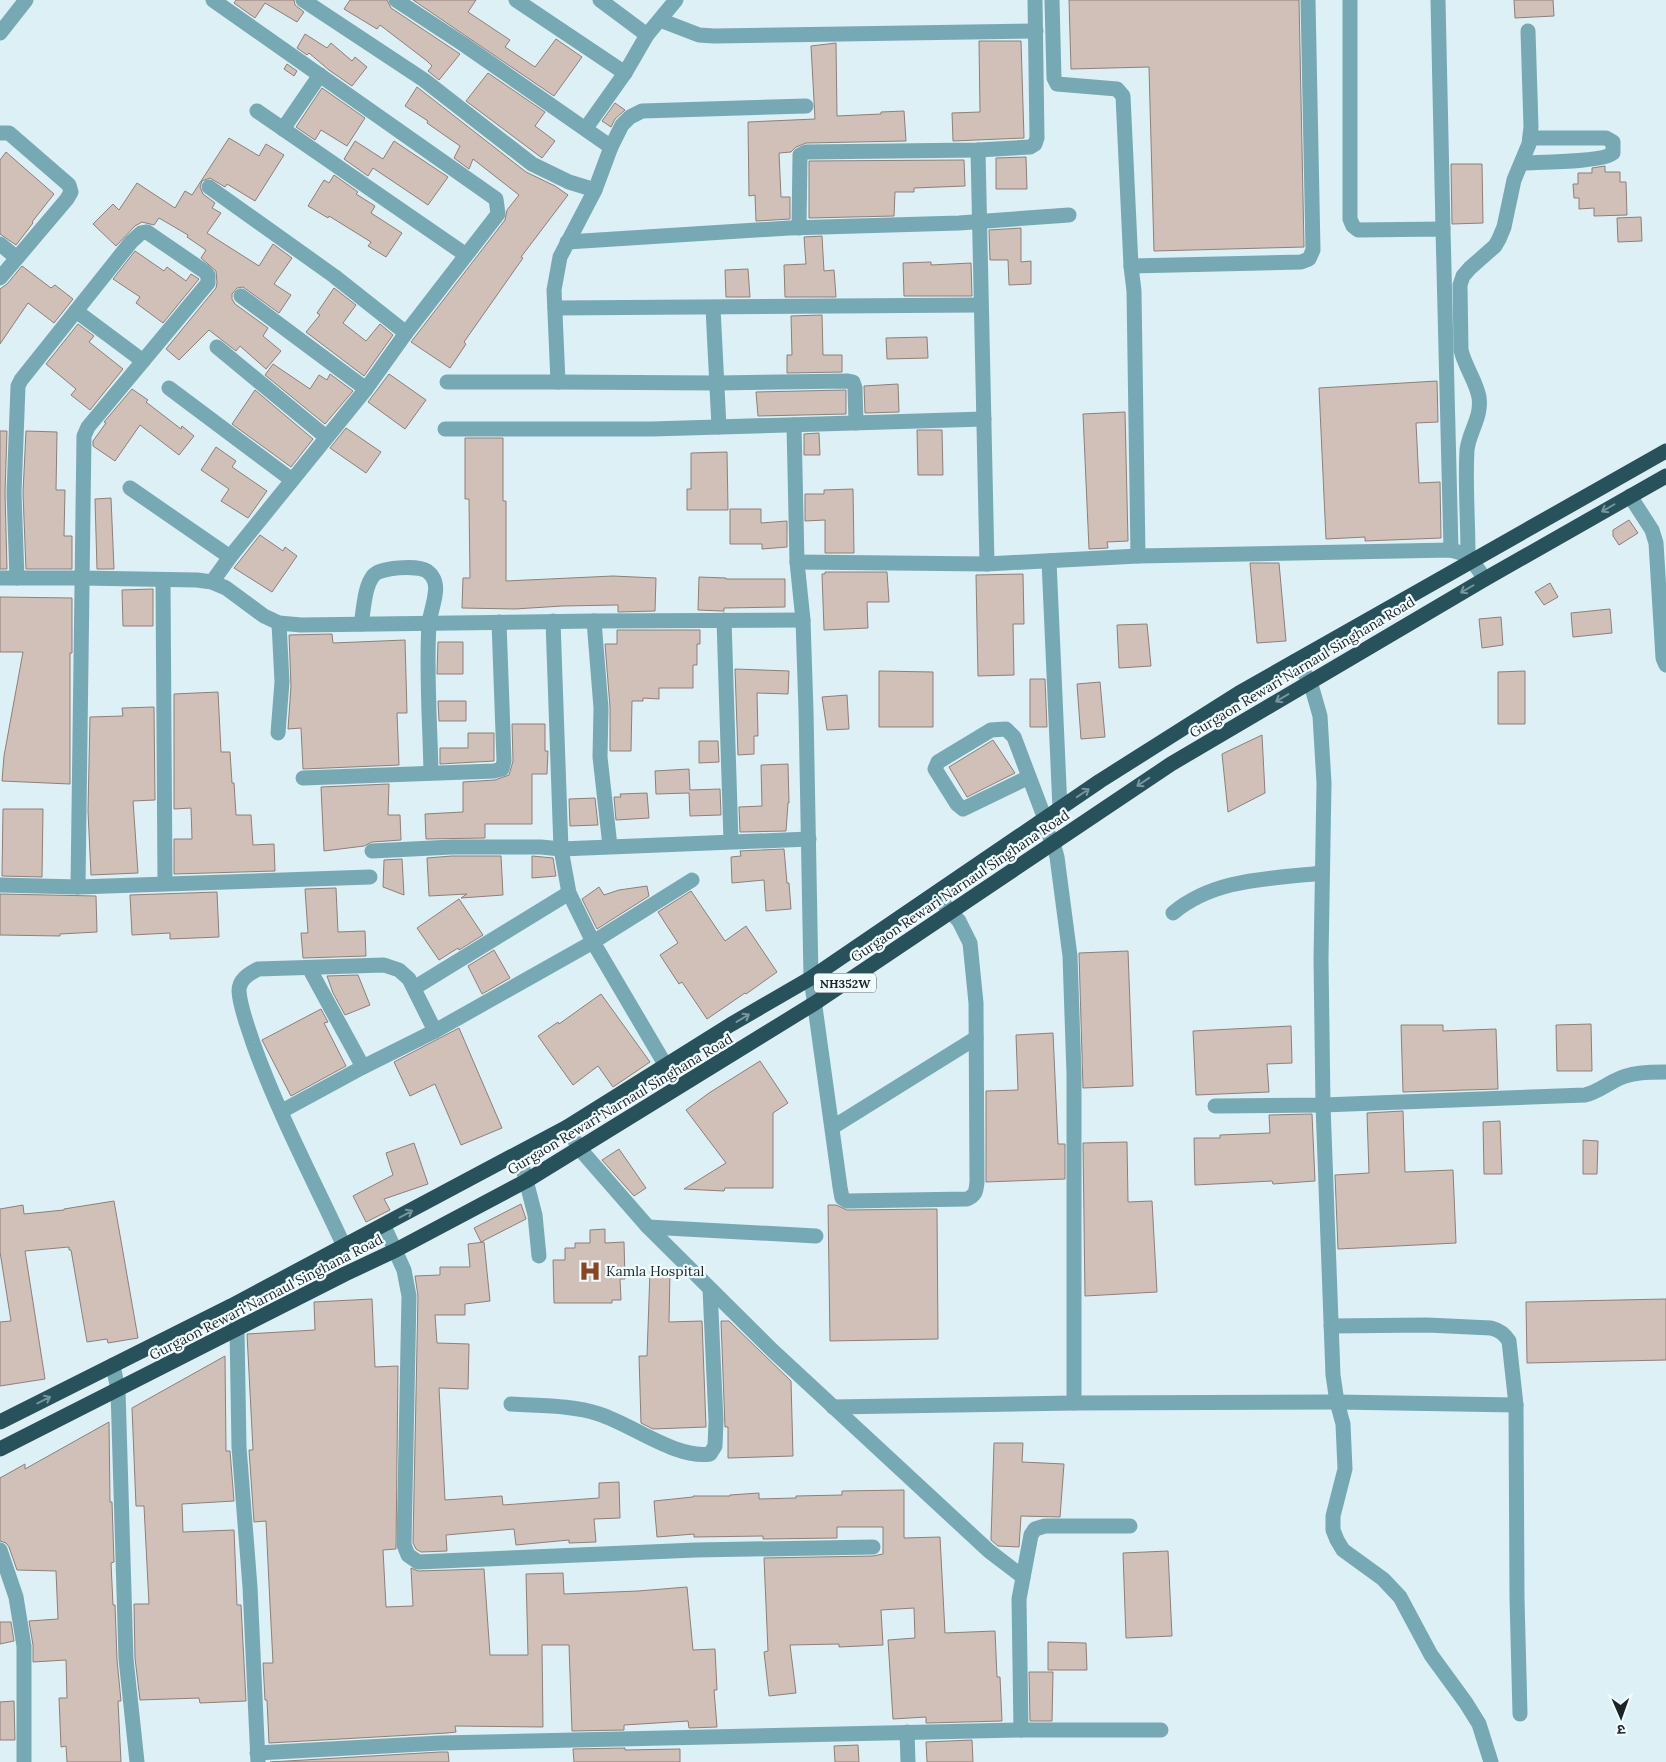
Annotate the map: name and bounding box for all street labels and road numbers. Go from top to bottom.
street label: Gurgaon Rewari Narnaul Singhana Road [1186,592,1418,742]
street label: Gurgaon Rewari Narnaul Singhana Road [847,806,1073,966]
road number: NH352W [814,974,876,992]
street label: Gurgaon Rewari Narnaul Singhana Road [504,1029,736,1179]
street label: Gurgaon Rewari Narnaul Singhana Road [146,1230,386,1364]

